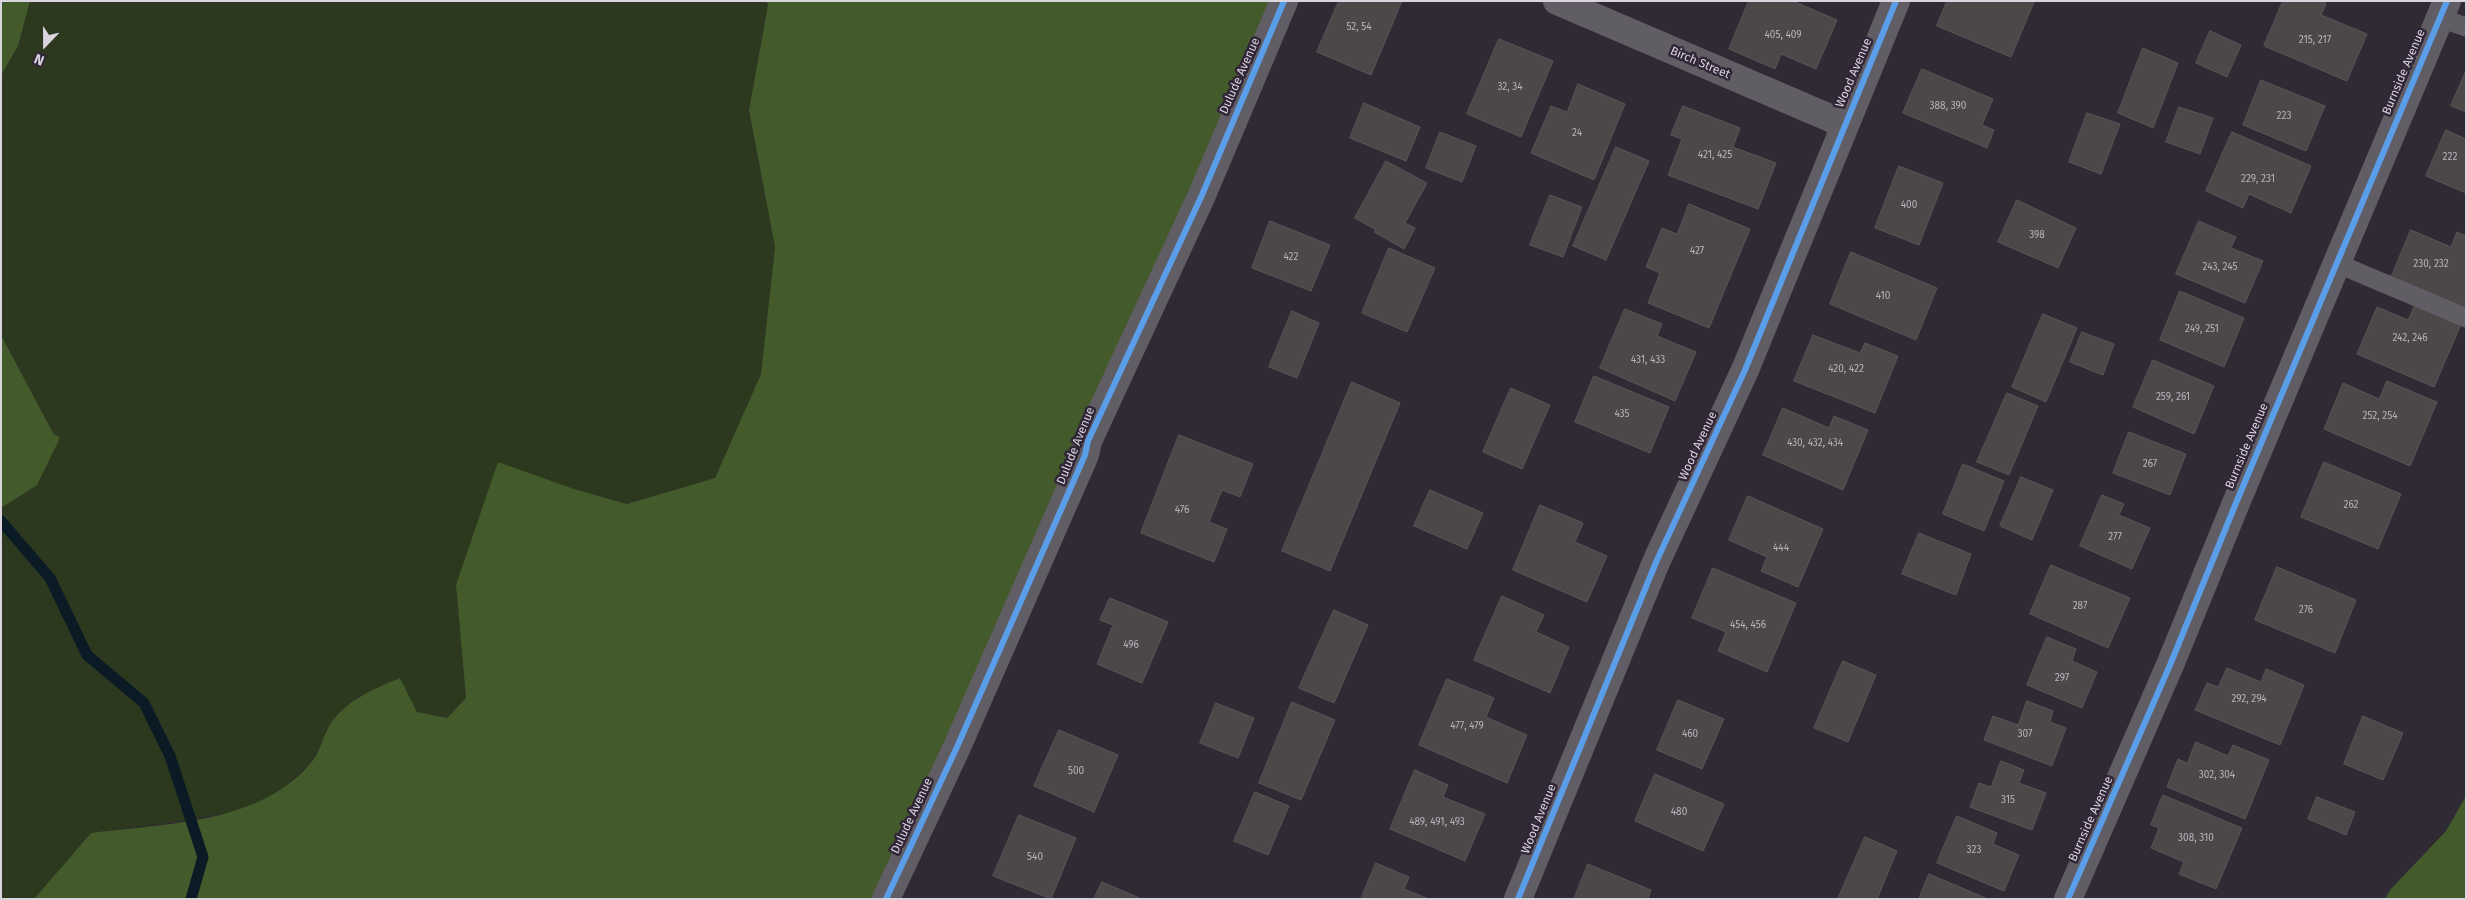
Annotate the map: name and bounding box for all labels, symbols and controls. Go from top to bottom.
north arrow [20,20,70,70]
house number: 52, 54 [1346,21,1372,33]
street label: Burnside Avenue [2379,27,2429,117]
house number: 405, 409 [1764,29,1802,41]
house number: 215, 217 [2299,34,2331,46]
street label: Dulude Avenue [1217,36,1263,116]
street label: Wood Avenue [1833,36,1875,110]
street label: Birch Street [1668,44,1732,82]
text: N [32,50,47,69]
house number: 32, 34 [1497,81,1523,93]
house number: 388, 390 [1930,100,1966,112]
house number: 223 [2277,110,2291,122]
house number: 24 [1572,127,1582,139]
house number: 421, 425 [1698,149,1732,161]
house number: 222 [2443,151,2457,163]
house number: 229, 231 [2241,173,2275,185]
house number: 400 [1901,199,1917,211]
house number: 398 [2029,229,2045,241]
house number: 427 [1690,245,1704,257]
house number: 422 [1283,251,1299,263]
house number: 230, 232 [2413,258,2449,270]
house number: 243, 245 [2203,261,2237,273]
house number: 410 [1876,290,1890,302]
house number: 249, 251 [2185,323,2219,335]
house number: 242, 246 [2392,332,2428,344]
house number: 431, 433 [1631,354,1665,366]
house number: 420, 422 [1828,363,1864,375]
house number: 259, 261 [2156,391,2190,403]
street label: Burnside Avenue [2222,401,2272,491]
street label: Dulude Avenue [1054,405,1098,487]
house number: 435 [1614,408,1630,420]
street label: Wood Avenue [1676,409,1720,483]
house number: 252, 254 [2362,410,2398,422]
house number: 430, 432, 434 [1787,437,1843,449]
house number: 267 [2143,458,2157,470]
house number: 262 [2343,499,2359,511]
house number: 476 [1175,504,1189,516]
house number: 277 [2108,531,2122,543]
house number: 444 [1773,542,1789,554]
house number: 287 [2073,600,2087,612]
house number: 276 [2299,604,2313,616]
house number: 454, 456 [1730,619,1766,631]
house number: 496 [1123,639,1139,651]
house number: 297 [2055,672,2069,684]
house number: 292, 294 [2231,693,2267,705]
house number: 477, 479 [1450,720,1484,732]
house number: 460 [1682,728,1698,740]
house number: 307 [2018,728,2032,740]
house number: 500 [1068,765,1084,777]
house number: 302, 304 [2199,769,2235,781]
street label: Burnside Avenue [2066,774,2116,864]
street label: Dulude Avenue [888,776,936,856]
street label: Wood Avenue [1518,782,1560,856]
house number: 315 [2001,794,2015,806]
house number: 480 [1671,806,1687,818]
house number: 489, 491, 493 [1409,816,1465,828]
house number: 308, 310 [2178,832,2214,844]
house number: 323 [1967,844,1981,856]
house number: 540 [1027,851,1043,863]

